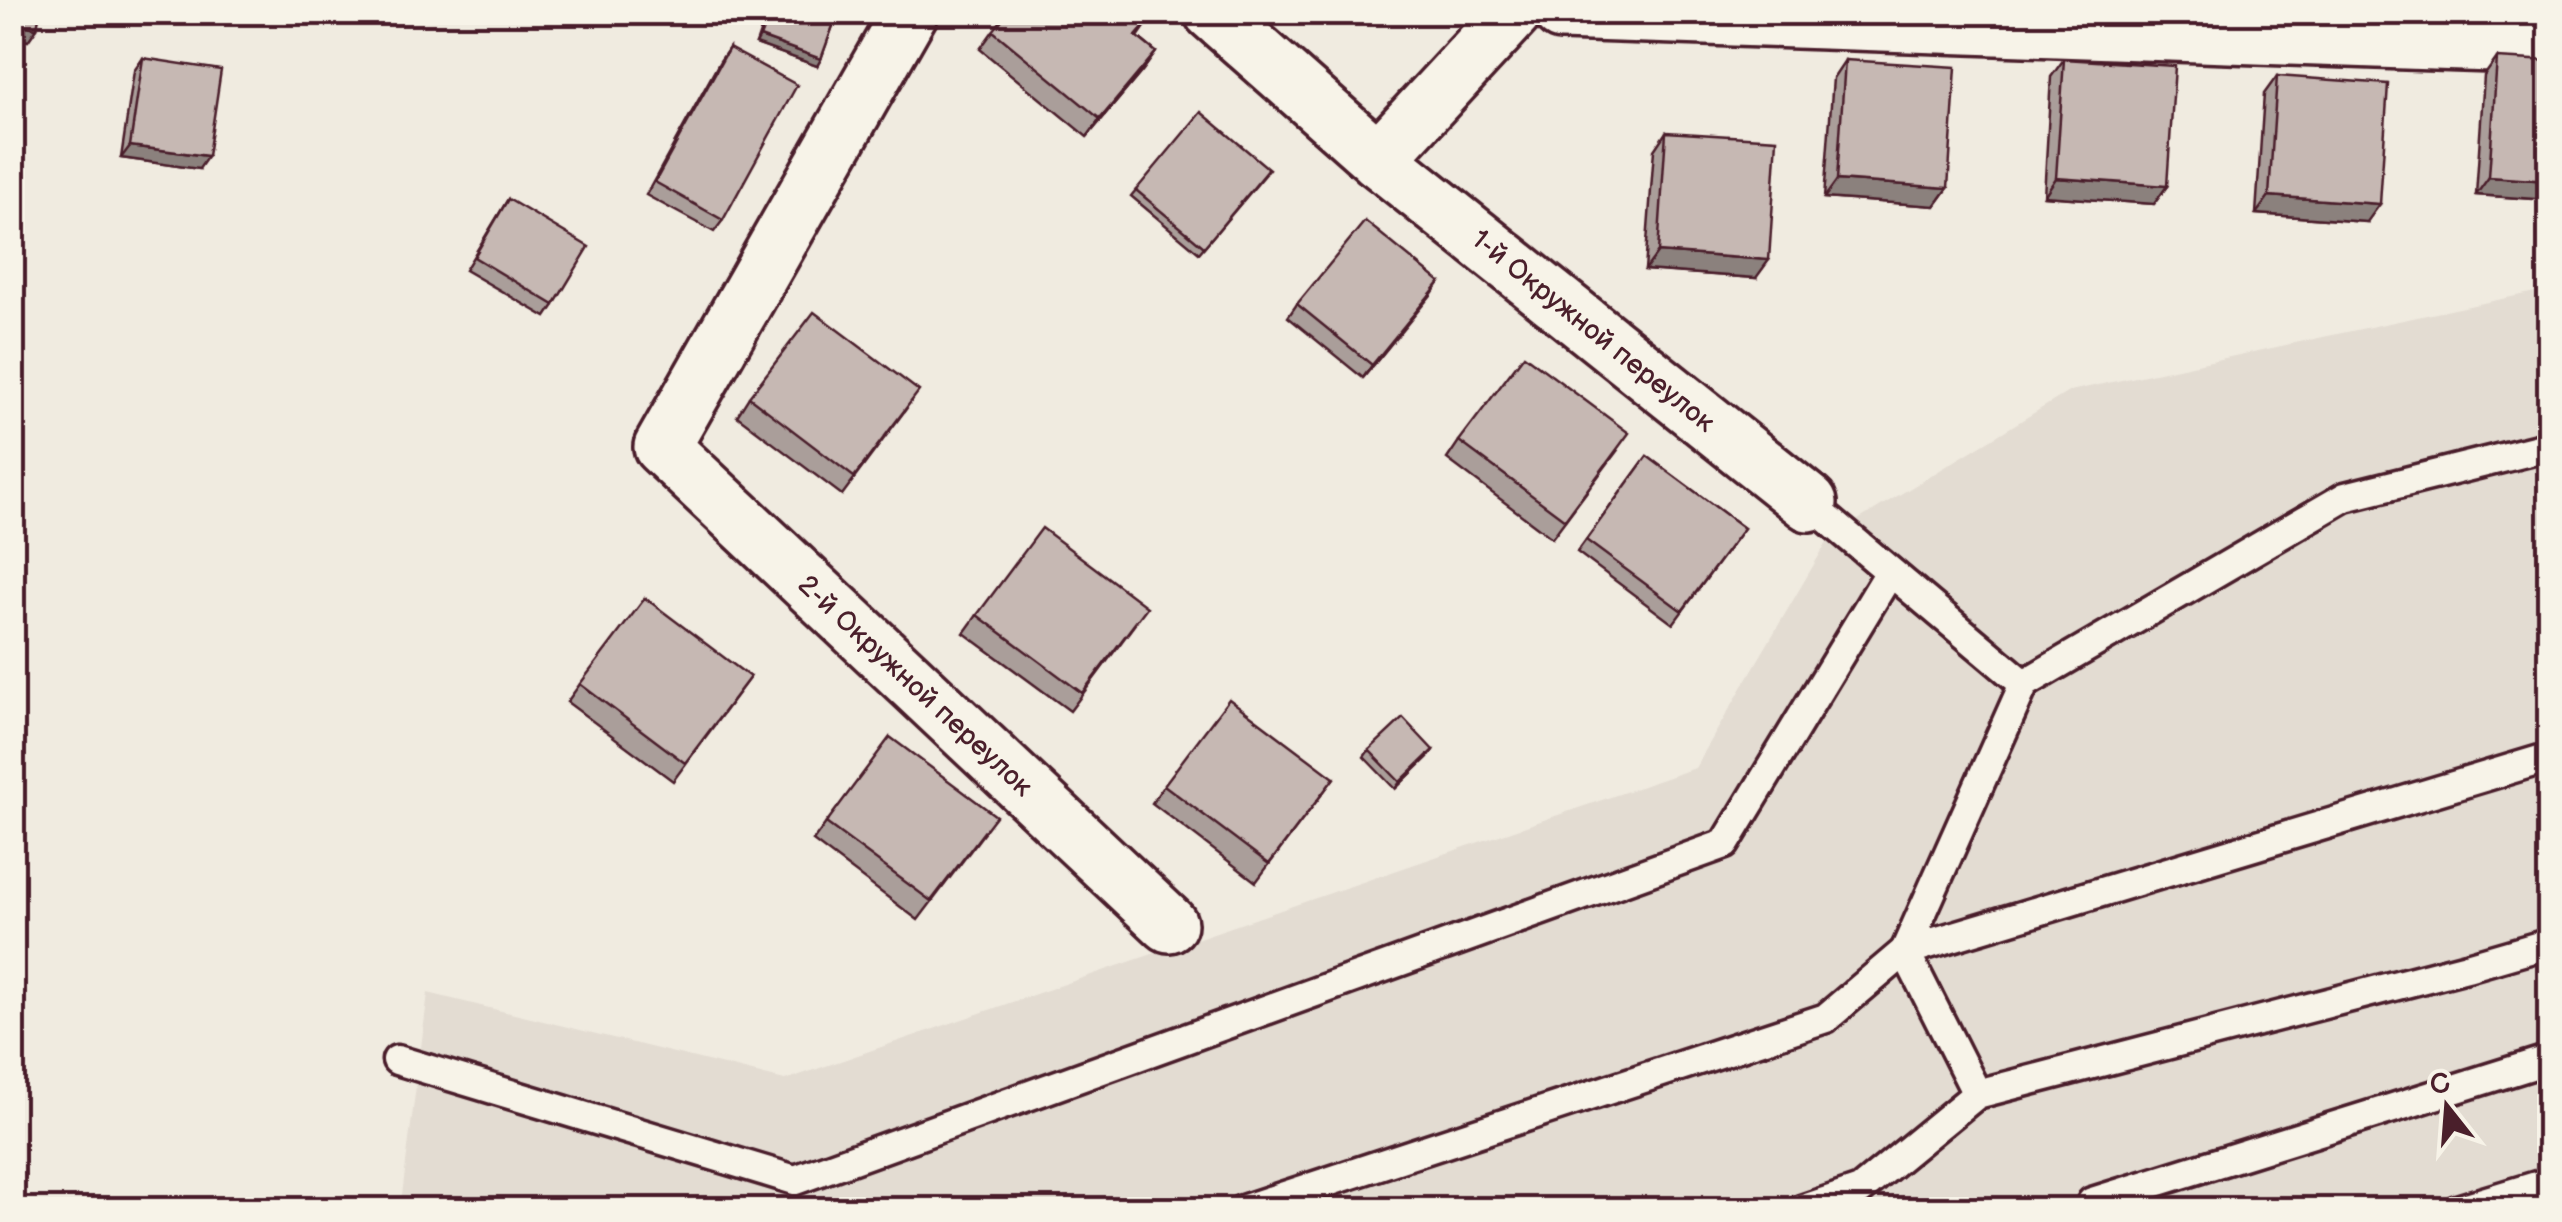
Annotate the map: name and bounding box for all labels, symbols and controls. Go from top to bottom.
street label: 1-й Окружной переулок [1465,223,1721,439]
street label: 2-й Окружной переулок [791,569,1039,804]
north arrow [2397,1057,2497,1157]
text: С [2426,1066,2455,1103]

